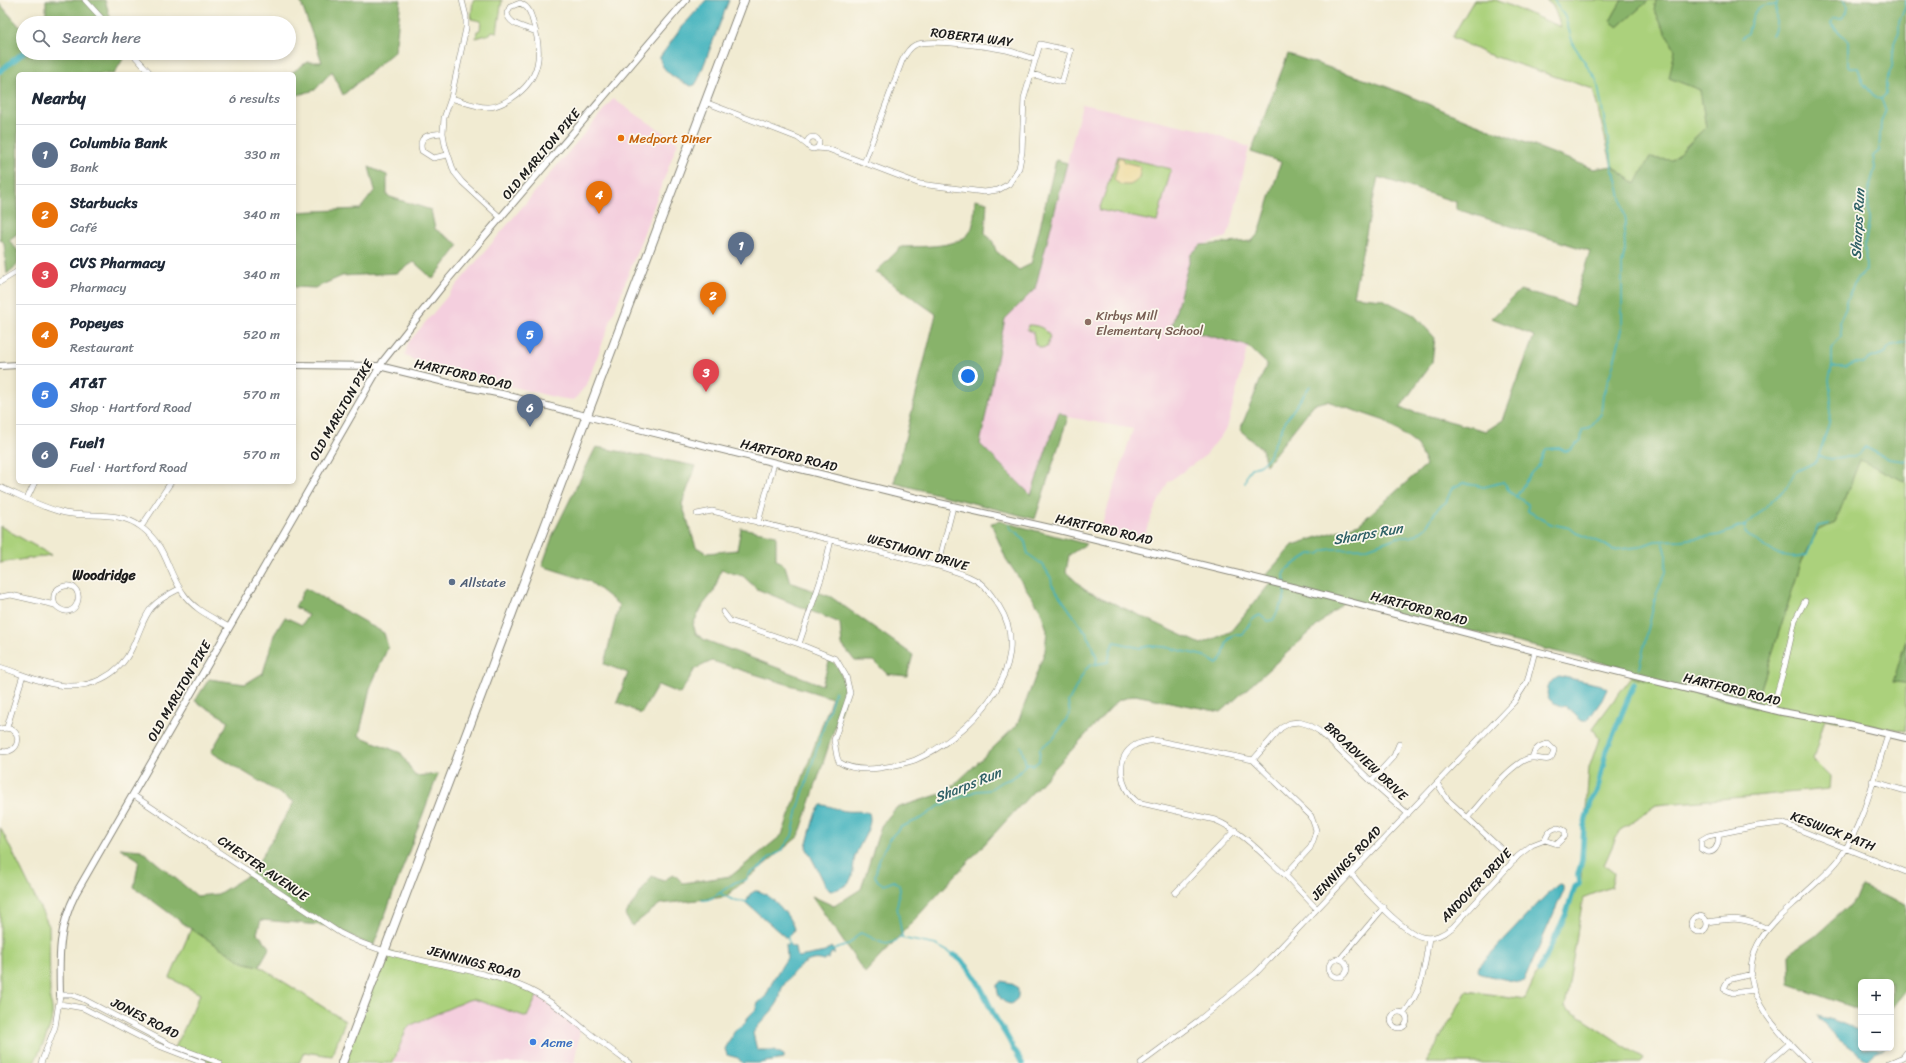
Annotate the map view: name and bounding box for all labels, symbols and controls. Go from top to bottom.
search box [16,16,296,60]
street label: ROBERTA WAY [929,21,1015,54]
text: Search here [62,25,141,51]
icon: search [30,27,52,49]
text: Nearby [32,83,86,113]
text: 6 results [229,87,280,110]
street label: OLD MARLTON PIKE [496,103,587,205]
place label: Medport Diner [629,127,712,150]
text: Columbia Bank [70,130,167,156]
marker: Medport Diner [616,133,626,143]
text: 1 [42,143,48,166]
text: 330 m [244,143,280,166]
text: Bank [70,156,99,179]
pin: 4 [586,181,612,214]
water label: Sharps Run [1844,187,1872,260]
text: Starbucks [70,190,137,216]
text: 2 [41,203,49,226]
text: 340 m [243,203,280,226]
text: Café [70,216,97,239]
pin: 1 [728,232,754,265]
text: CVS Pharmacy [70,250,165,276]
text: 3 [41,263,49,286]
text: 340 m [243,263,280,286]
text: Pharmacy [70,276,126,299]
pin: 2 [700,282,726,315]
place label: Kirbys Mill Elementary School [1096,304,1204,342]
text: Popeyes [70,310,124,336]
marker: Kirbys Mill Elementary School [1083,317,1093,327]
pin: 5 [517,321,543,354]
text: 4 [41,323,49,346]
text: 520 m [243,323,280,346]
text: Restaurant [70,336,134,359]
street label: HARTFORD ROAD [412,352,514,396]
street label: OLD MARLTON PIKE [303,354,380,465]
pin: 3 [693,359,719,392]
your location [958,366,978,386]
text: AT&T [70,370,106,396]
text: 5 [41,383,49,406]
text: 570 m [243,383,280,406]
pin: 6 [517,394,543,427]
text: Shop · Hartford Road [70,396,191,419]
text: Fuel1 [70,430,105,456]
street label: HARTFORD ROAD [738,432,840,478]
text: 6 [41,443,49,466]
text: 570 m [243,443,280,466]
text: Fuel · Hartford Road [70,456,187,479]
street label: HARTFORD ROAD [1053,507,1155,551]
water label: Sharps Run [1331,515,1406,552]
street label: WESTMONT DRIVE [865,527,972,578]
district label: Woodridge [72,563,137,588]
place label: Allstate [459,571,506,594]
marker: Allstate [447,577,457,587]
street label: HARTFORD ROAD [1368,584,1470,632]
street label: OLD MARLTON PIKE [141,635,218,746]
street label: HARTFORD ROAD [1681,666,1783,712]
street label: BROADVIEW DRIVE [1319,716,1414,807]
water label: Sharps Run [931,760,1006,810]
street label: KESWICK PATH [1787,804,1880,858]
street label: JENNINGS ROAD [1304,820,1387,907]
street label: CHESTER AVENUE [213,829,314,907]
street label: ANDOVER DRIVE [1434,842,1518,928]
street label: JENNINGS ROAD [424,938,523,986]
map controls [1858,979,1894,1051]
button: + [1858,979,1894,1015]
street label: JONES ROAD [106,991,183,1045]
button: − [1858,1015,1894,1051]
place label: Acme [540,1031,573,1054]
marker: Acme [528,1037,538,1047]

